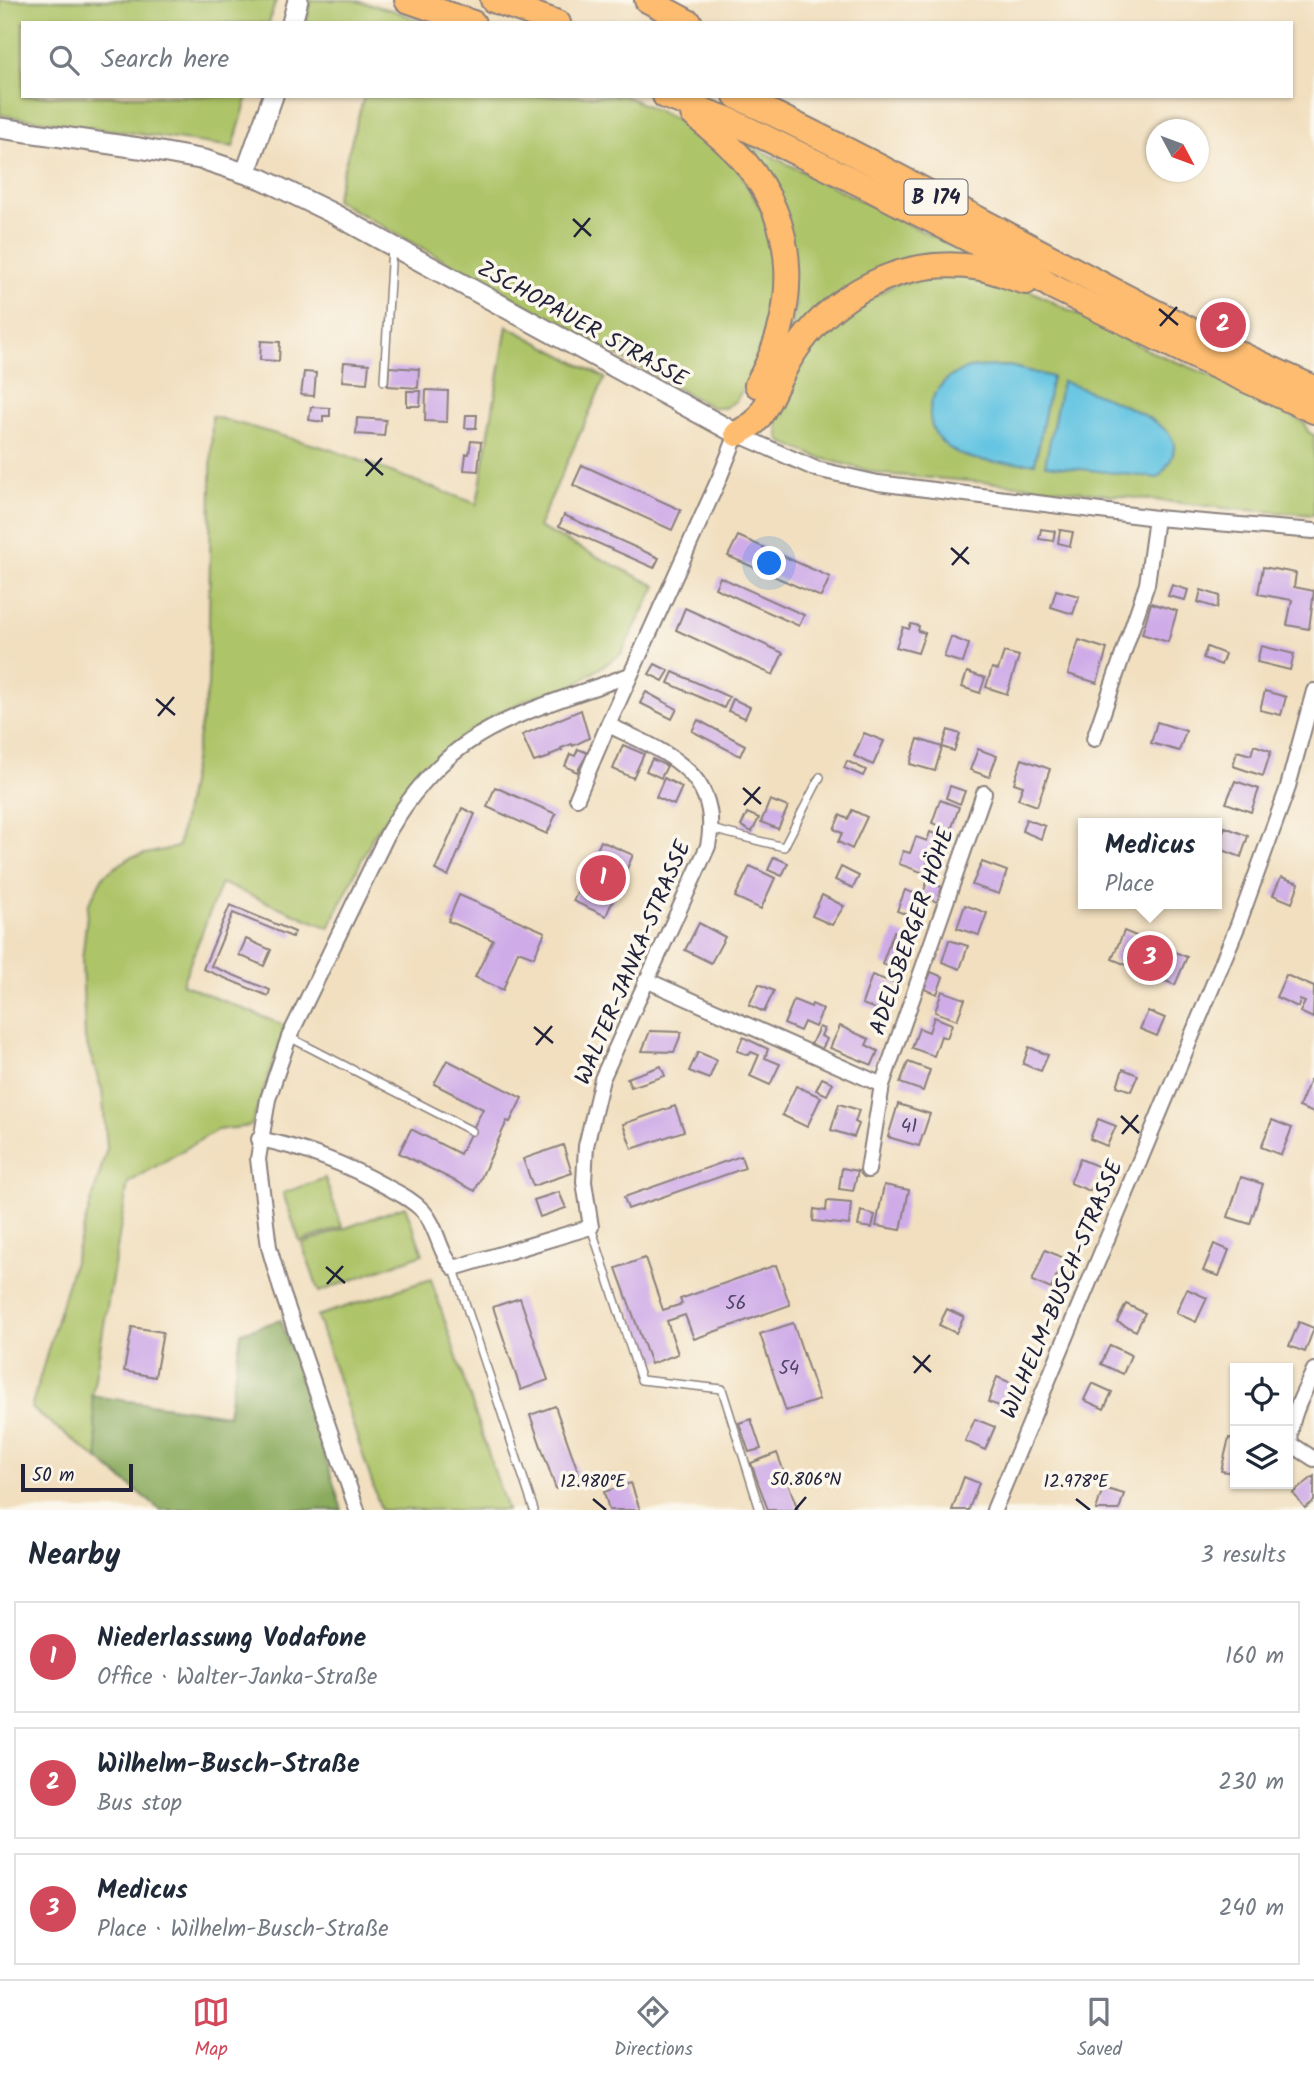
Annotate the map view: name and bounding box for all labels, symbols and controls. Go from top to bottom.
search box [21,21,1293,98]
text: Search here [101,39,229,81]
icon: search [45,41,83,79]
north arrow [1146,119,1209,182]
road number: B 174 [904,180,968,214]
street label: ZSCHOPAUER STRASSE [470,252,694,398]
pin: 2 [1200,299,1246,351]
your location [752,546,786,580]
popup [1078,818,1222,909]
street label: ADELSBERGER HÖHE [861,823,965,1040]
text: Medicus [1105,825,1195,867]
street label: WALTER-JANKA-STRASSE [566,834,702,1091]
pin: 1 [580,852,626,904]
text: Place [1105,867,1154,903]
pin: 3 [1127,932,1173,984]
house number: 41 [901,1112,917,1142]
street label: WILHELM-BUSCH-STRASSE [992,1154,1134,1425]
house number: 56 [726,1289,746,1319]
house number: 54 [779,1354,799,1384]
map controls [1230,1363,1293,1489]
button: locate [1230,1363,1293,1426]
button: layers [1230,1426,1293,1489]
scale bar [21,1461,133,1493]
text: 50 m [32,1461,74,1491]
text: 50.806°N [770,1466,842,1495]
text: 12.980°E [560,1468,626,1497]
text: 12.978°E [1044,1468,1109,1497]
text: Nearby [28,1532,120,1580]
text: 3 results [1200,1538,1286,1574]
text: Niederlassung Vodafone [97,1618,366,1660]
text: 1 [50,1639,56,1675]
text: 160 m [1225,1639,1284,1675]
text: Office · Walter-Janka-Straße [97,1660,377,1696]
text: Wilhelm-Busch-Straße [97,1744,360,1786]
text: 2 [46,1765,60,1801]
text: 230 m [1218,1765,1284,1801]
text: Bus stop [97,1786,182,1822]
text: Medicus [97,1870,188,1912]
text: 3 [47,1891,59,1927]
text: 240 m [1219,1891,1284,1927]
text: Place · Wilhelm-Busch-Straße [97,1912,389,1948]
tab: Map [192,1993,230,2065]
tab: Directions [614,1993,693,2065]
tab: Saved [1077,1993,1122,2065]

